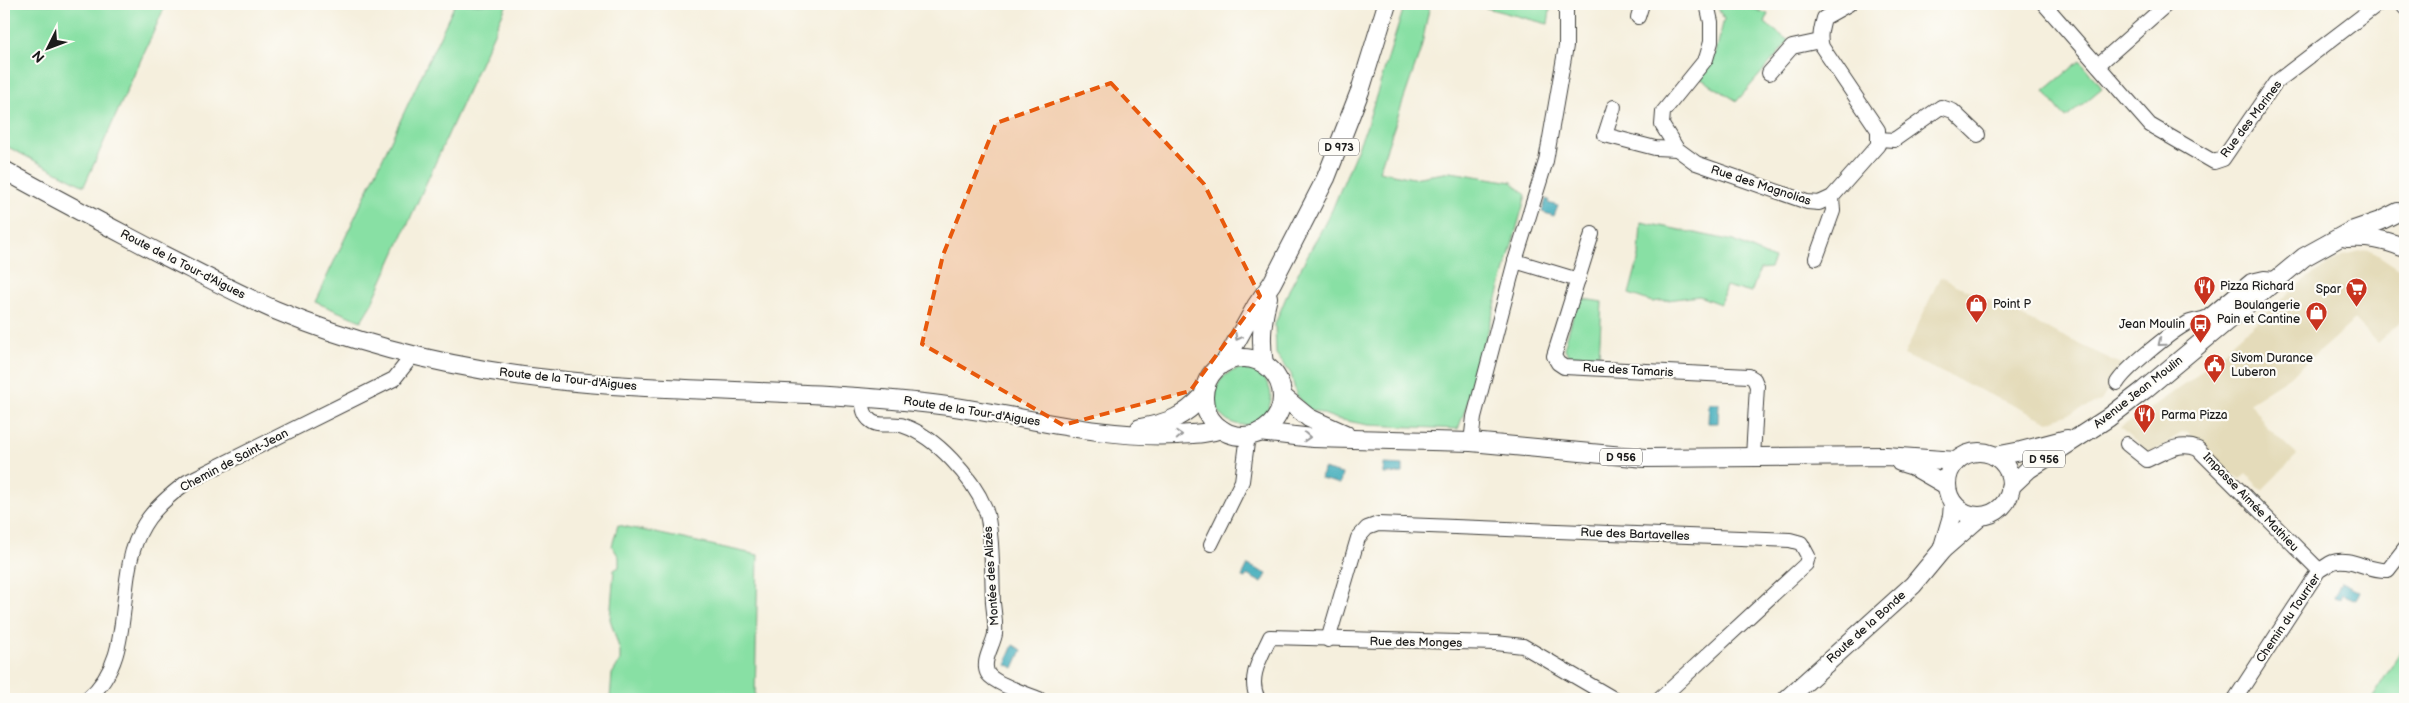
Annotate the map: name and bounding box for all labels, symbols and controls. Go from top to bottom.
north arrow [22,22,72,72]
text: N [29,47,49,66]
street label: Rue des Marines [2217,78,2285,161]
road number: D 973 [1319,138,1359,156]
street label: Rue des Magnolias [1709,162,1813,209]
street label: Route de la Tour-d'Aigues [118,226,248,303]
restaurant icon: Pizza Richard [2192,274,2216,305]
supermarket icon: Spar [2345,277,2369,308]
place label: Pizza Richard [2220,279,2294,294]
place label: Spar [2316,282,2342,297]
shop icon: Point P [1965,292,1989,323]
place label: Point P [1993,297,2031,312]
place label: Boulangerie Pain et Cantine [2217,298,2300,327]
shop icon: Boulangerie Pain et Cantine [2304,300,2328,331]
bus stop icon: Jean Moulin [2189,312,2213,343]
place label: Jean Moulin [2119,317,2185,332]
one-way arrow [1235,331,1245,340]
one-way arrow [2158,337,2167,345]
place label: Sivom Durance Luberon [2231,351,2313,380]
street label: Avenue Jean Moulin [2091,353,2186,432]
public building icon: Sivom Durance Luberon [2203,353,2227,384]
street label: Rue des Tamaris [1582,361,1674,380]
street label: Route de la Tour-d'Aigues [498,365,638,394]
street label: Route de la Tour-d'Aigues [902,393,1042,430]
restaurant icon: Parma Pizza [2133,403,2157,434]
place label: Parma Pizza [2161,408,2228,423]
street label: Chemin de Saint-Jean [178,425,291,495]
one-way arrow [1175,429,1183,440]
one-way arrow [1303,432,1311,443]
road number: D 956 [1600,448,1642,466]
road number: D 956 [2023,450,2065,468]
street label: Impasse Aimée Mathieu [2200,450,2302,555]
street label: Rue des Bartavelles [1580,525,1690,544]
street label: Montée des Alizés [981,526,1002,626]
street label: Chemin du Tourrier [2253,571,2324,665]
street label: Route de la Bonde [1824,588,1909,667]
street label: Rue des Monges [1370,634,1463,651]

